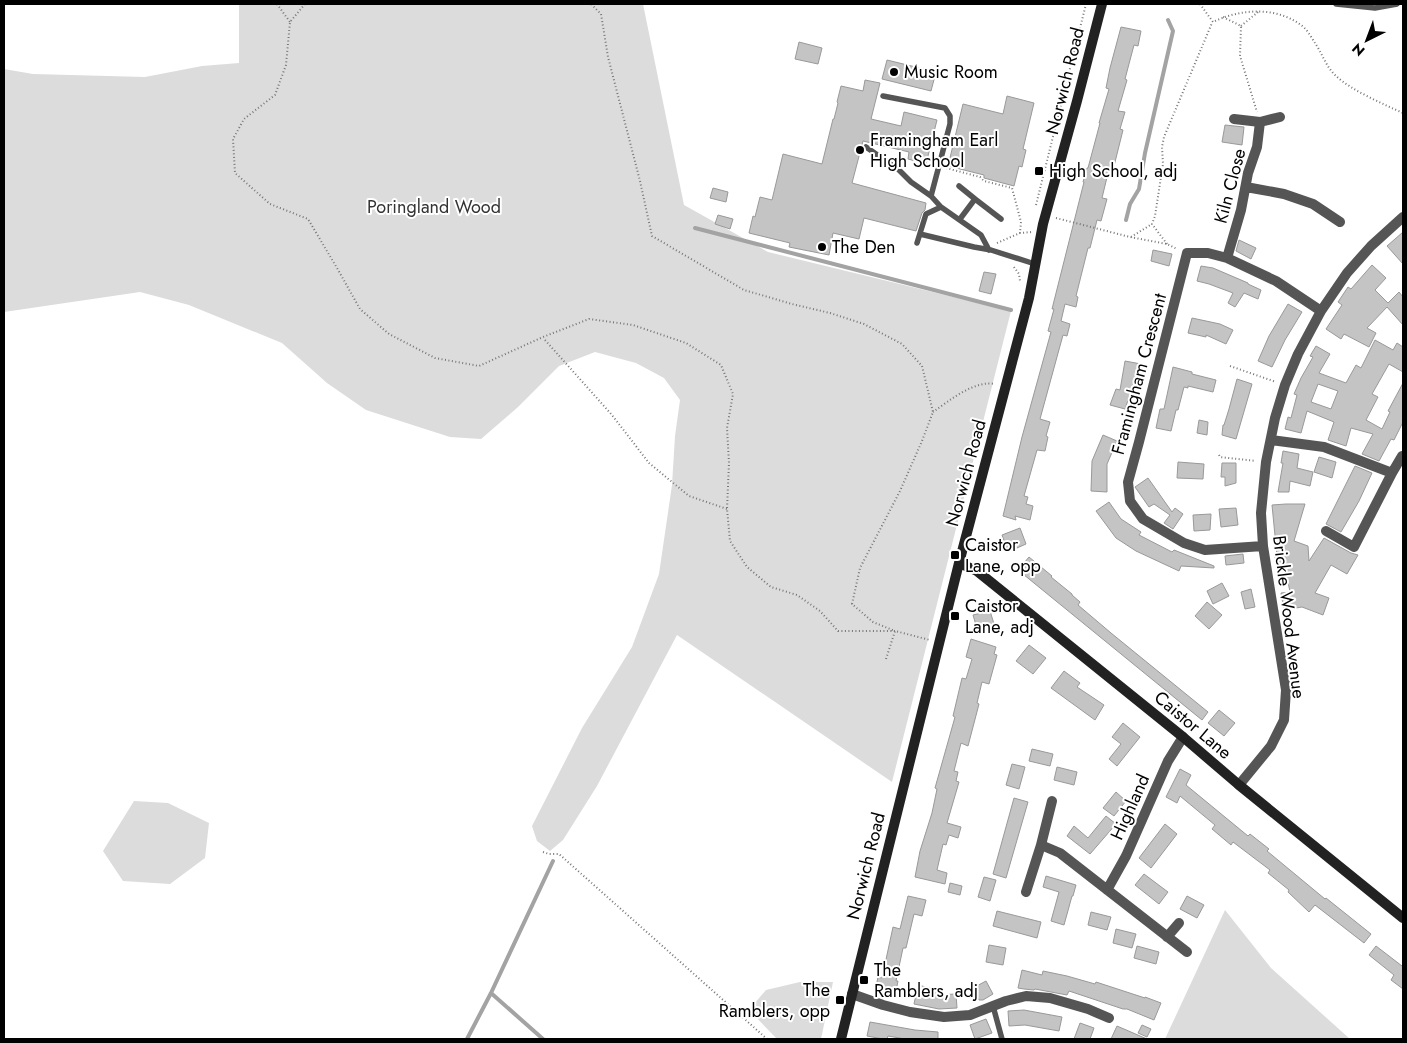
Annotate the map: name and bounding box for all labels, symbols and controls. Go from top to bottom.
north arrow [1342,15,1392,65]
street label: Norwich Road [1039,25,1091,137]
text: N [1347,39,1369,61]
place label: Music Room [904,59,998,85]
marker: Music Room [888,66,900,78]
place label: Framingham Earl High School [870,127,998,174]
marker: Framingham Earl High School [854,144,866,156]
street label: Kiln Close [1208,146,1252,226]
place label: High School, adj [1049,158,1178,184]
marker: High School, adj [1033,165,1045,177]
park label: Poringland Wood [367,194,501,220]
place label: The Den [832,234,895,260]
marker: The Den [816,241,828,253]
street label: Framingham Crescent [1105,290,1173,457]
street label: Norwich Road [939,417,993,529]
place label: Caistor Lane, opp [965,532,1041,579]
street label: Brickle Wood Avenue [1266,534,1312,700]
marker: Caistor Lane, opp [949,549,961,561]
place label: Caistor Lane, adj [965,593,1034,640]
marker: Caistor Lane, adj [949,610,961,622]
street label: Caistor Lane [1149,685,1237,765]
street label: Highland [1104,770,1156,844]
street label: Norwich Road [840,810,892,922]
place label: The Ramblers, adj [874,957,978,1004]
marker: The Ramblers, adj [858,974,870,986]
place label: The Ramblers, opp [719,977,830,1024]
marker: The Ramblers, opp [834,994,846,1006]

